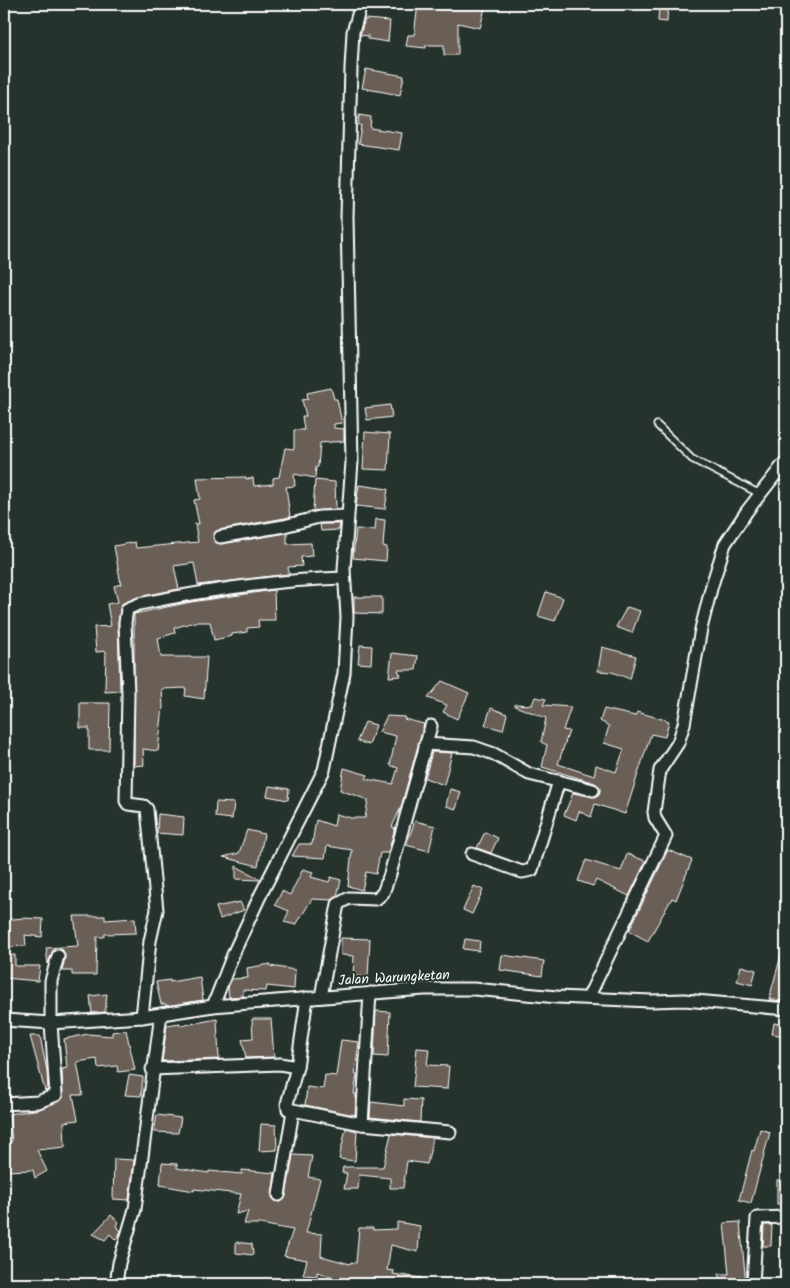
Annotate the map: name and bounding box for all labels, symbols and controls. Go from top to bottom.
street label: Jalan Warungketan [338,964,450,992]

